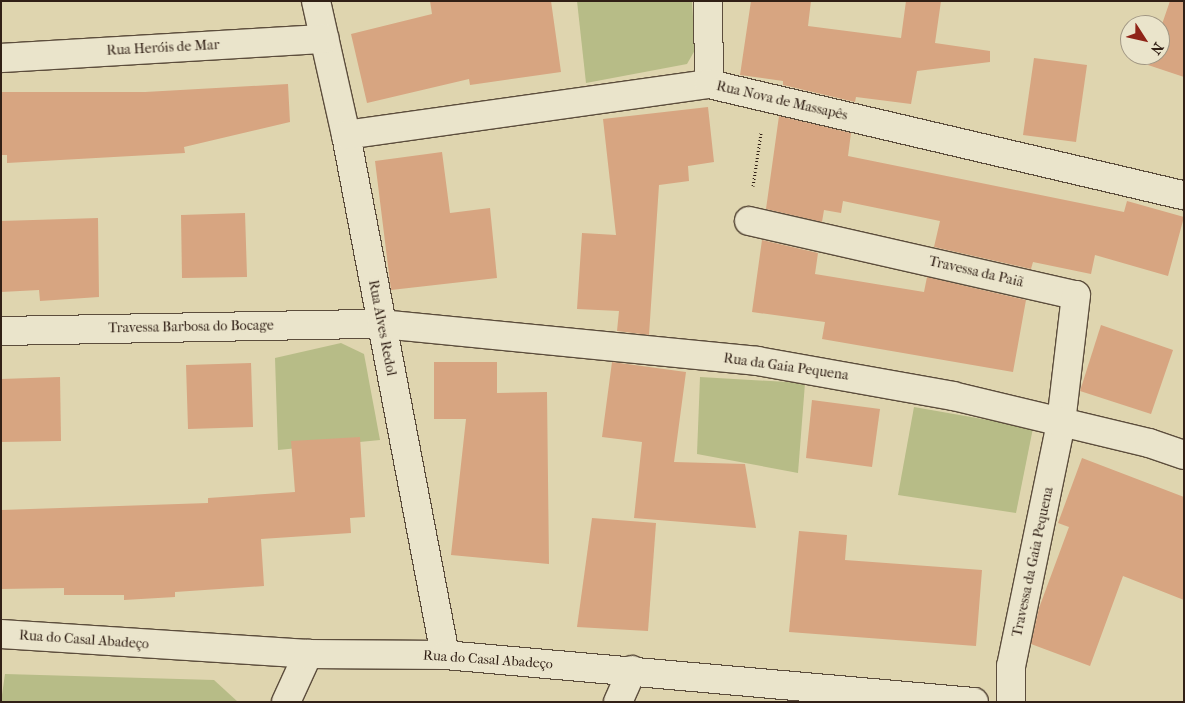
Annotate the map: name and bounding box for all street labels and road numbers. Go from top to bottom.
street label: Rua Heróis de Mar [106,37,220,59]
street label: Rua Nova de Massapês [715,78,849,124]
street label: Travessa da Paiã [927,253,1025,291]
street label: Rua Alves Redol [364,279,400,377]
street label: Travessa Barbosa do Bocage [108,317,274,337]
street label: Rua da Gaia Pequena [722,350,850,384]
street label: Travessa da Gaia Pequena [1009,485,1057,639]
street label: Rua do Casal Abadeço [18,627,150,653]
street label: Rua do Casal Abadeço [422,647,554,673]

